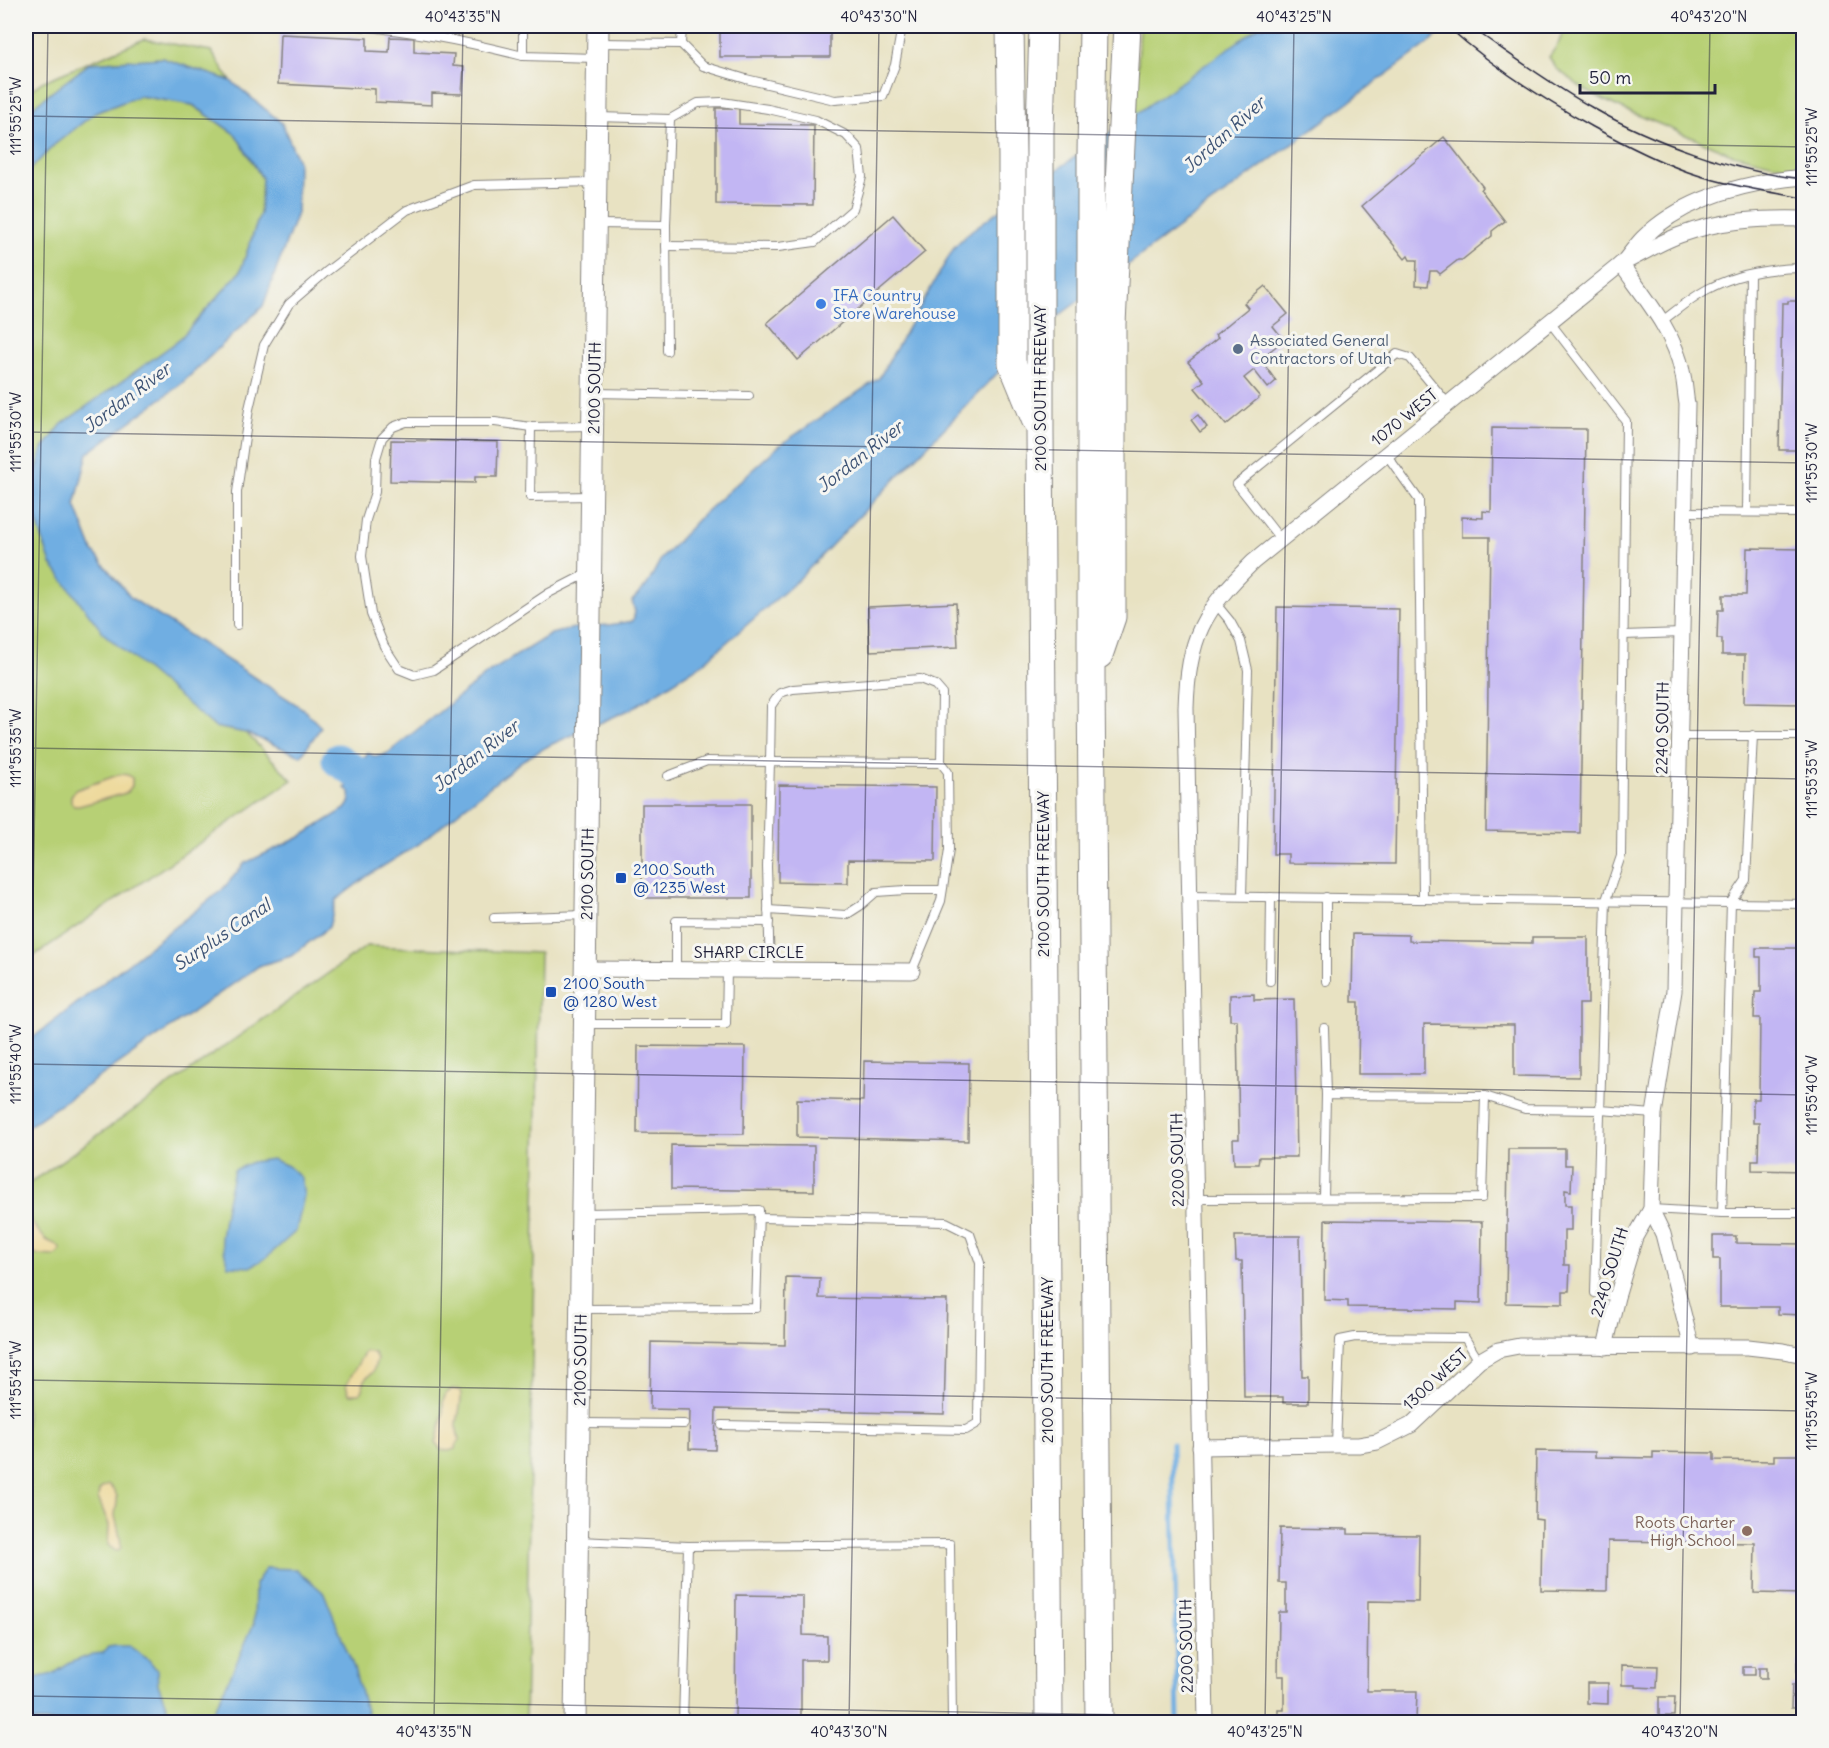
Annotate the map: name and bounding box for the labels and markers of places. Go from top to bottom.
place label: IFA Country Store Warehouse [833,285,956,323]
marker: IFA Country Store Warehouse [814,297,828,311]
place label: Associated General Contractors of Utah [1250,330,1392,368]
marker: Associated General Contractors of Utah [1231,342,1245,356]
place label: 2100 South @ 1235 West [633,859,726,897]
marker: 2100 South @ 1235 West [614,871,628,885]
place label: 2100 South @ 1280 West [563,973,657,1011]
marker: 2100 South @ 1280 West [544,985,558,999]
place label: Roots Charter High School [1635,1512,1735,1550]
marker: Roots Charter High School [1740,1524,1754,1538]

